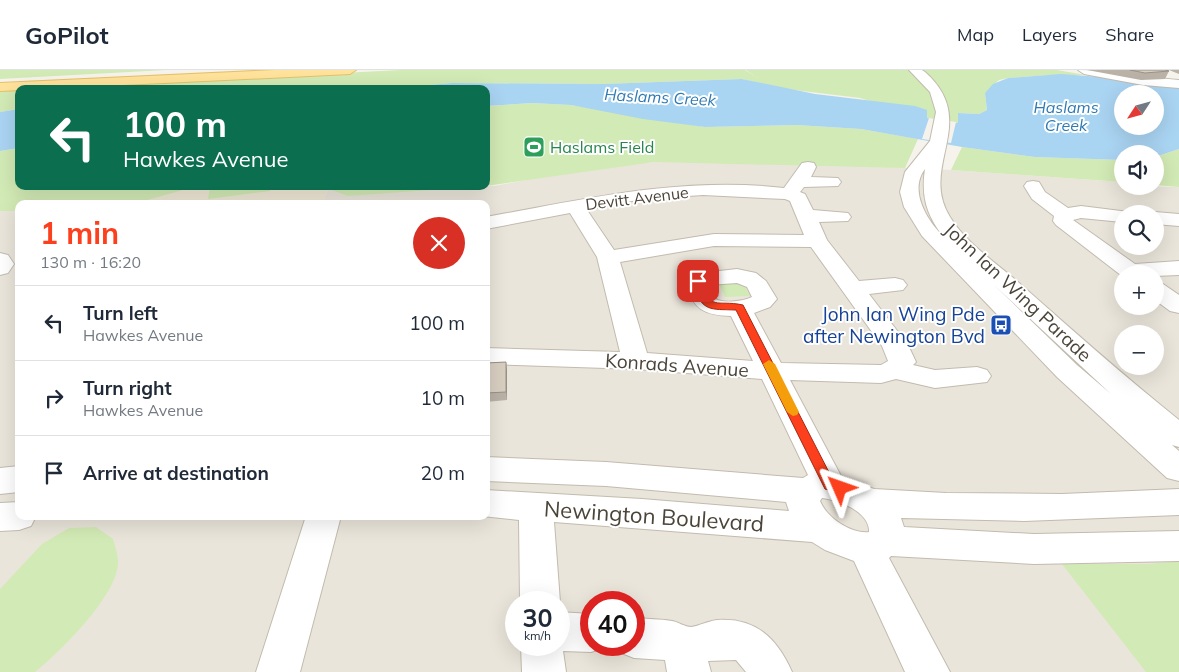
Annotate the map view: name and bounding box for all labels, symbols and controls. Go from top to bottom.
text: GoPilot [25,20,109,50]
text: Map [957,23,994,46]
text: Layers [1022,23,1077,46]
text: Share [1105,23,1154,46]
water label: Haslams Creek [604,84,717,110]
north arrow [1114,85,1164,135]
map controls [1114,85,1164,375]
water label: Haslams Creek [1033,97,1099,135]
text: 100 m [123,102,227,146]
icon: left [40,105,105,170]
sports icon: Haslams Field [522,135,546,159]
place label: Haslams Field [550,137,654,157]
text: Hawkes Avenue [123,145,288,173]
button: sound [1114,145,1164,195]
street label: Devitt Avenue [584,182,690,214]
button: search [1114,205,1164,255]
text: 1 min [40,214,119,252]
button: close [413,217,465,269]
street label: John Ian Wing Parade [939,217,1097,367]
text: 130 m · 16:20 [40,252,141,272]
pin [677,260,719,302]
button: + [1114,265,1164,315]
icon: arrive [684,267,712,295]
text: Turn left [83,301,158,325]
place label: John Ian Wing Pde after Newington Bvd [803,302,985,348]
icon: left [40,309,68,337]
text: 100 m [409,311,465,335]
bus stop icon: John Ian Wing Pde after Newington Bvd [989,313,1013,337]
text: Hawkes Avenue [83,325,203,345]
button: − [1114,325,1164,375]
street label: Konrads Avenue [604,348,750,382]
text: Turn right [83,376,172,400]
icon: right [40,384,68,412]
text: 10 m [421,386,465,410]
text: Hawkes Avenue [83,400,203,420]
icon: arrive [40,459,68,487]
text: Arrive at destination [83,461,269,485]
text: 20 m [421,461,465,485]
position arrow [813,461,865,513]
street label: Newington Boulevard [543,494,765,538]
speed limit sign: 40 [580,591,645,656]
text: 30 [522,602,553,633]
text: km/h [524,628,551,643]

